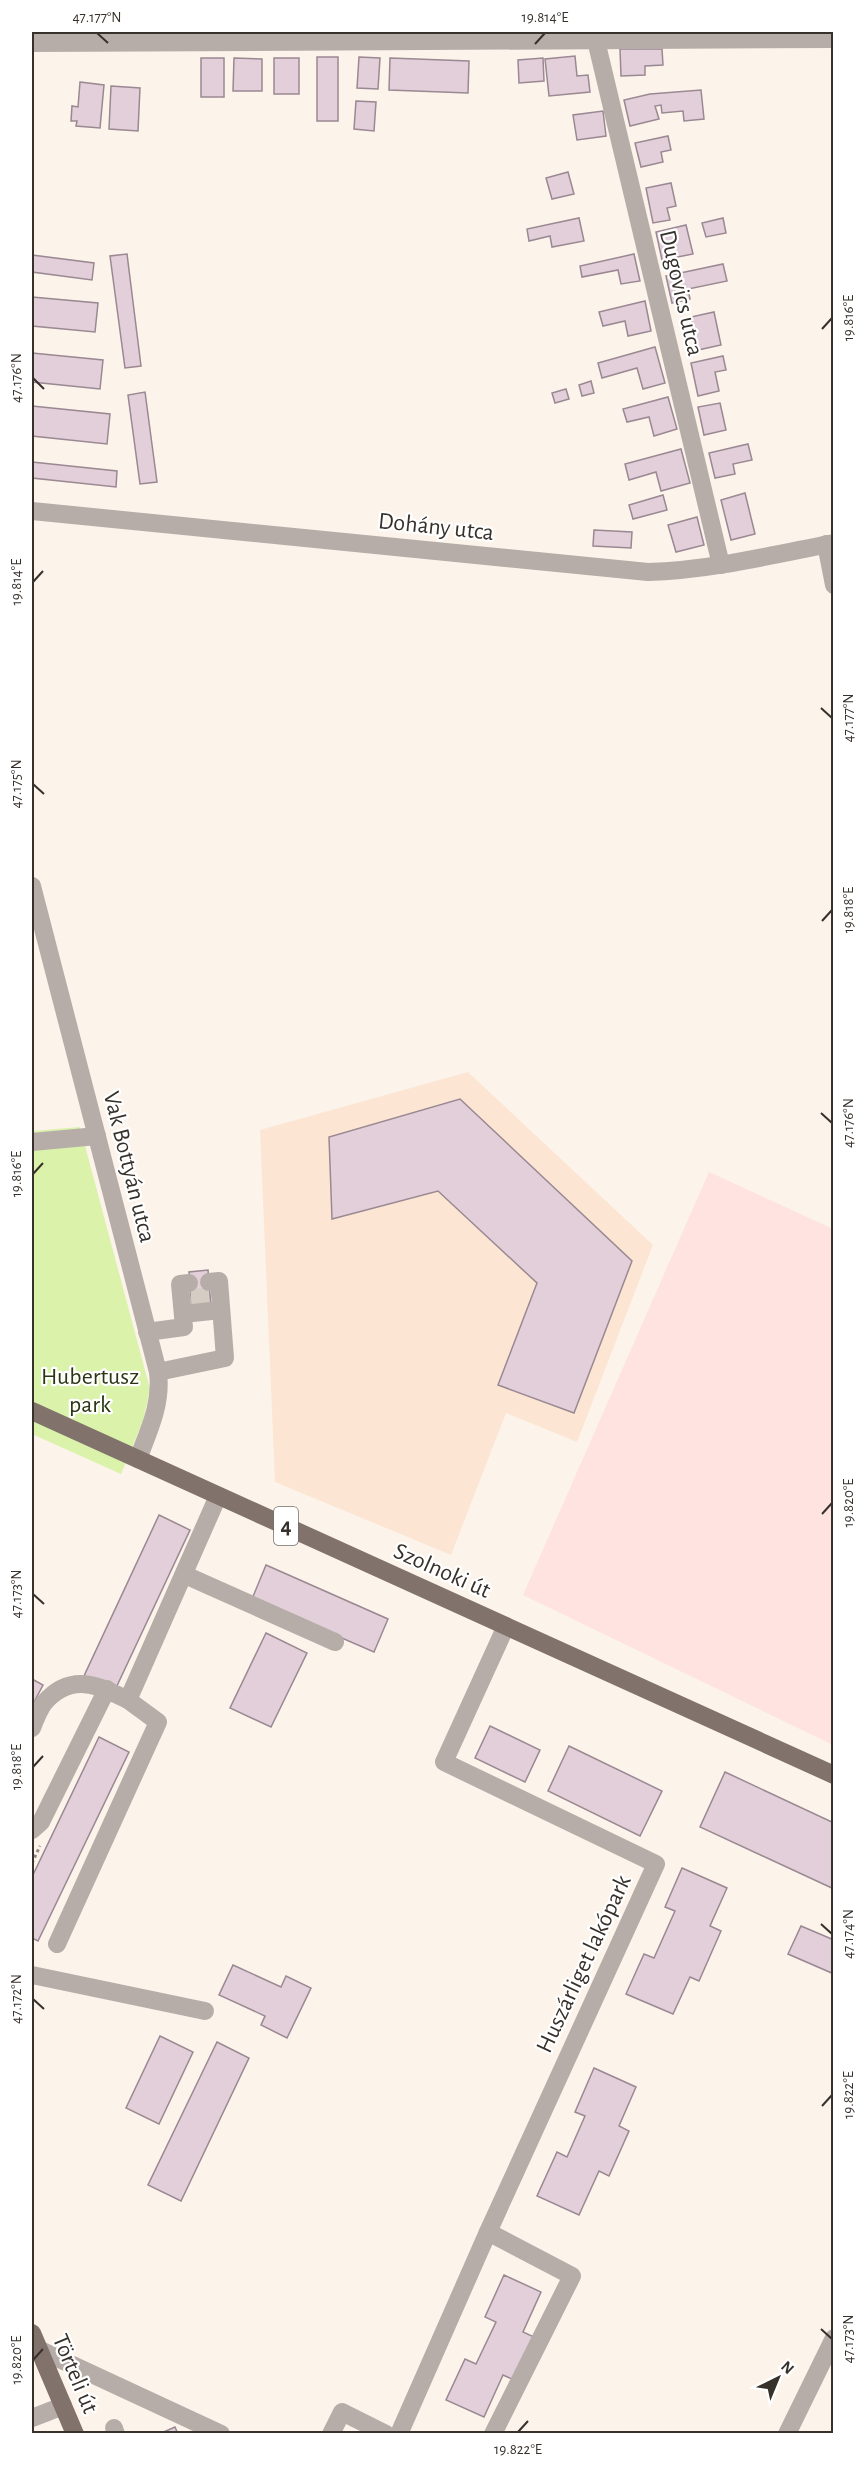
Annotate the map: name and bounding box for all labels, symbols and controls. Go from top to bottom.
text: 47.177°N [72,10,122,25]
text: 19.814°E [522,10,568,25]
street label: Dugovics utca [655,228,707,358]
text: 19.816°E [841,295,856,341]
text: 47.176°N [9,353,24,403]
street label: Dohány utca [377,509,495,545]
text: 19.814°E [9,559,24,605]
text: 47.177°N [841,693,856,743]
text: 47.175°N [9,759,24,809]
text: 19.818°E [841,887,856,933]
street label: Vak Bottyán utca [99,1089,159,1245]
text: 47.176°N [841,1098,856,1148]
text: 19.816°E [9,1151,24,1197]
park label: Hubertusz park [41,1365,139,1417]
text: 19.820°E [841,1478,856,1528]
road number: 4 [274,1507,298,1545]
street label: Szolnoki út [390,1539,494,1603]
text: 47.173°N [9,1569,24,1619]
text: 19.818°E [9,1744,24,1790]
street label: Huszárliget lakópark [532,1871,636,2057]
text: 47.174°N [841,1909,856,1959]
text: 47.172°N [9,1974,24,2024]
text: 19.822°E [841,2071,856,2119]
text: 47.173°N [841,2314,856,2364]
street label: Törteli út [48,2331,102,2417]
text: 19.820°E [9,2335,24,2385]
north arrow [748,2348,808,2408]
text: N [778,2358,797,2377]
text: 19.822°E [494,2442,542,2457]

